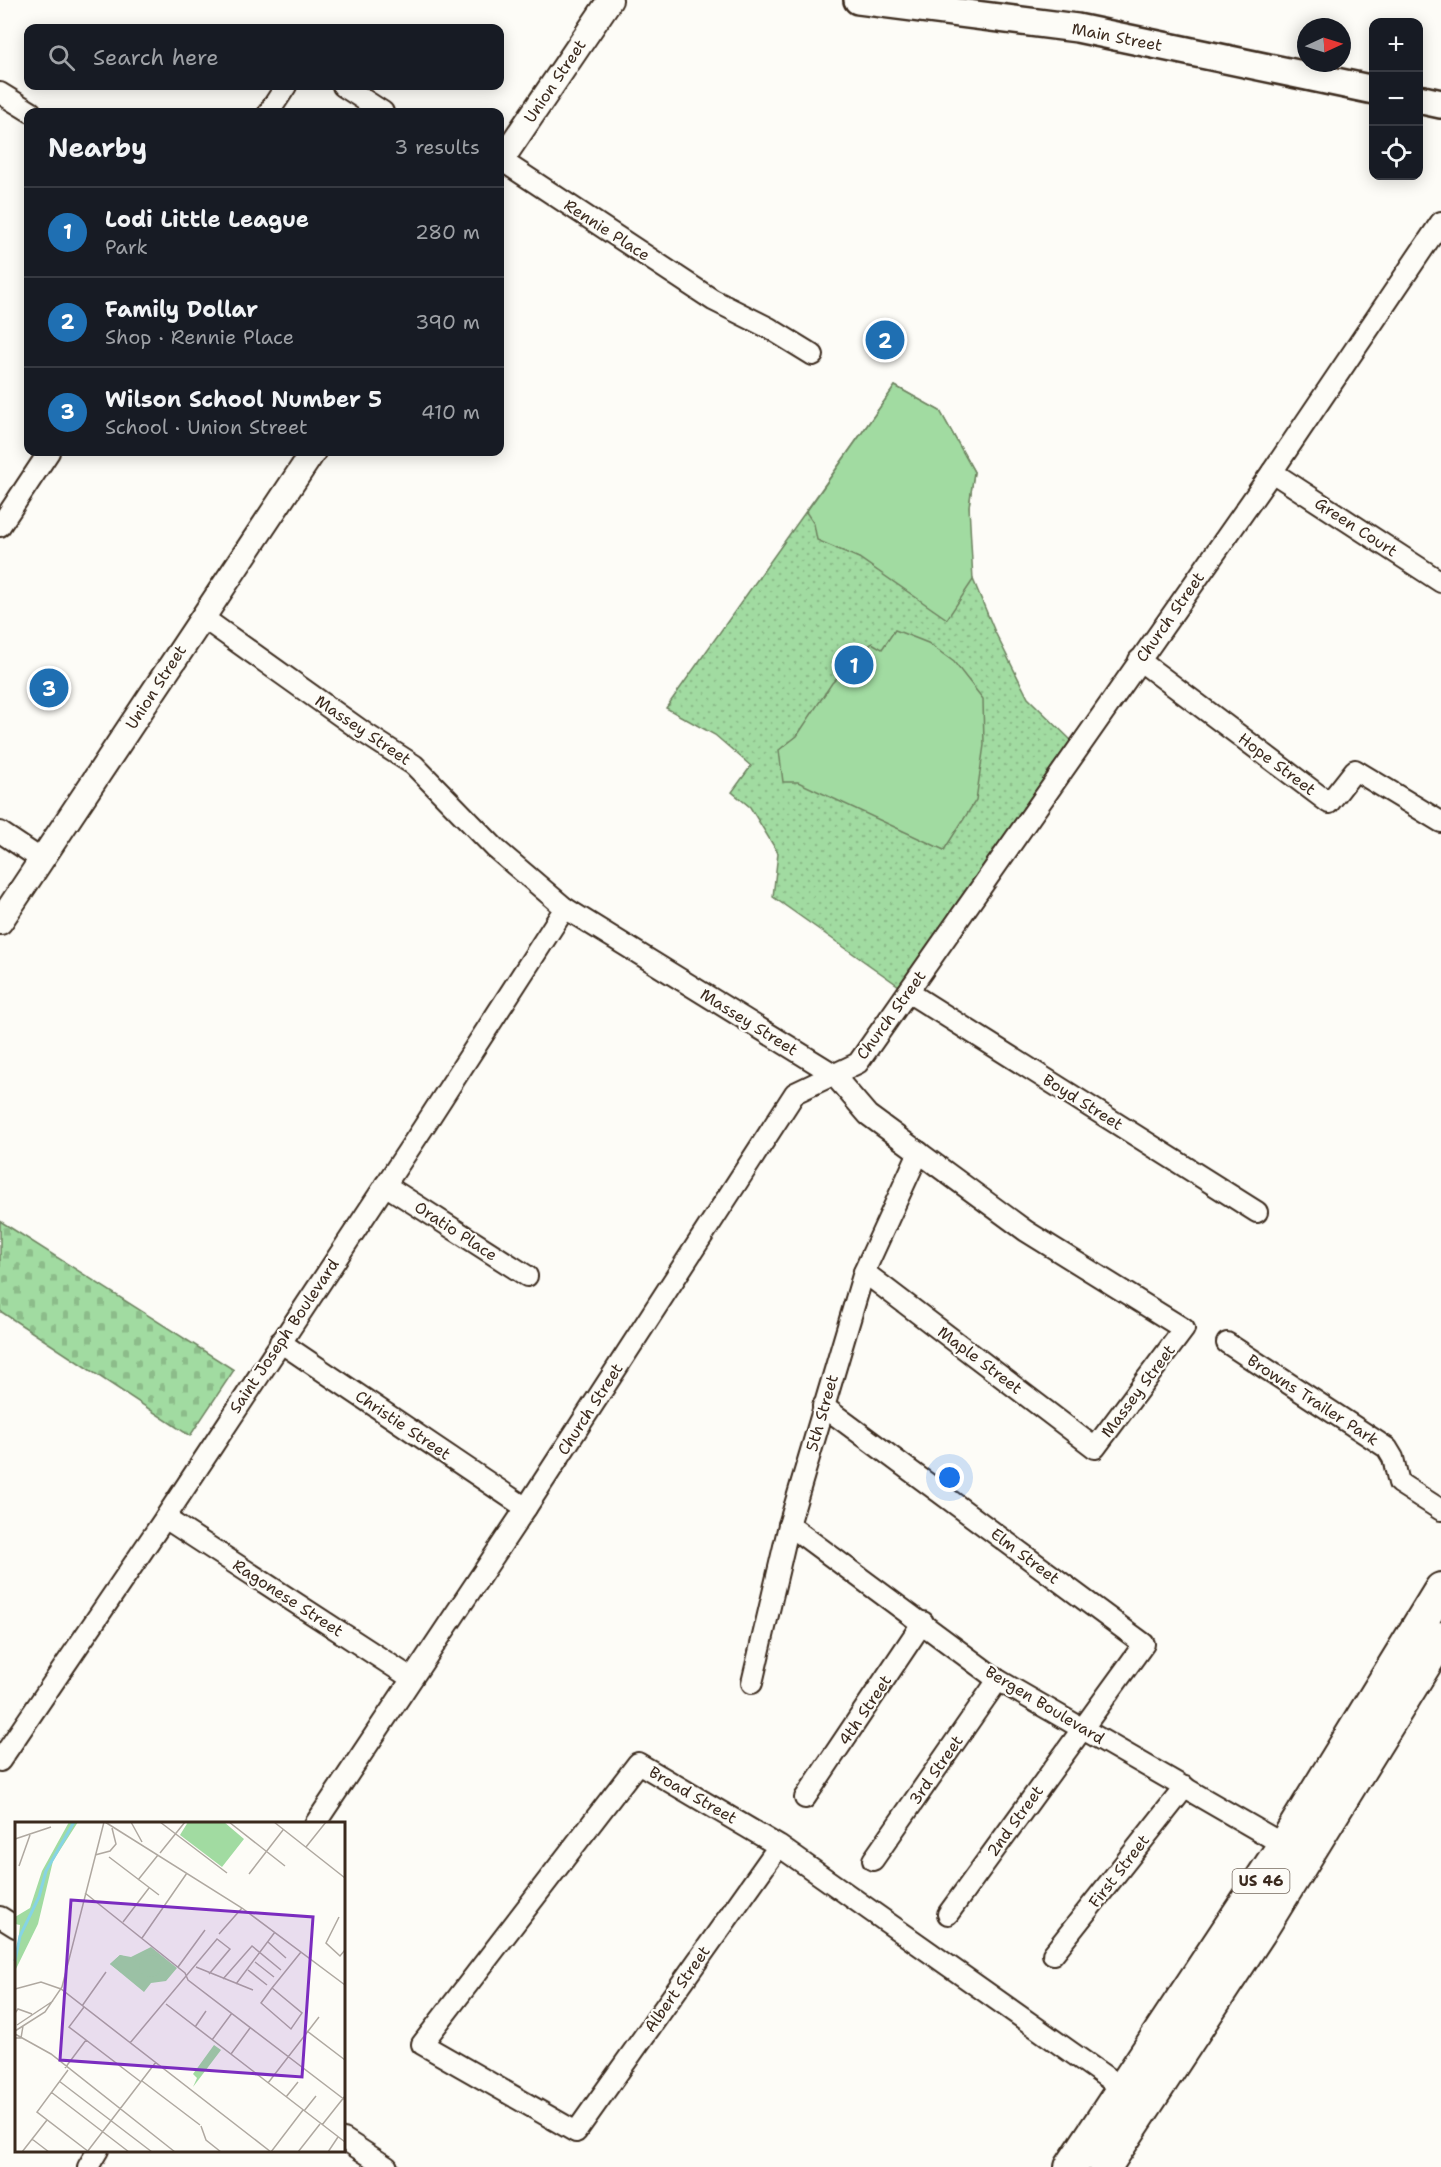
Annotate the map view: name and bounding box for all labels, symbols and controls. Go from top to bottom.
street label: Main Street [1070,18,1164,56]
north arrow [1297,18,1351,72]
map controls [1369,18,1423,180]
button: + [1369,18,1423,72]
search box [24,24,504,90]
street label: Union Street [519,35,591,127]
icon: search [45,41,78,74]
text: Search here [93,43,219,72]
button: − [1369,72,1423,126]
button: locate [1369,126,1423,180]
text: Nearby [48,130,147,165]
text: 3 results [394,134,480,160]
street label: Rennie Place [560,194,654,266]
text: Lodi Little League [105,205,309,234]
text: 1 [63,219,72,245]
text: 280 m [415,219,480,245]
text: Park [105,234,148,260]
text: Family Dollar [105,295,258,324]
text: 2 [61,309,75,335]
text: 390 m [415,309,480,335]
pin: 2 [866,318,904,362]
text: Shop · Rennie Place [105,324,294,350]
text: Wilson School Number 5 [105,385,382,414]
text: 3 [61,399,75,425]
text: 410 m [421,399,480,425]
text: School · Union Street [105,414,308,440]
street label: Green Court [1311,493,1401,561]
street label: Church Street [1131,568,1209,666]
street label: Union Street [121,641,191,733]
pin: 1 [834,642,874,688]
pin: 3 [29,666,68,710]
street label: Massey Street [311,690,415,770]
street label: Hope Street [1234,728,1320,800]
street label: Church Street [852,966,930,1064]
street label: Massey Street [696,984,802,1060]
street label: Boyd Street [1039,1069,1127,1135]
street label: Oratio Place [411,1196,501,1266]
street label: Saint Joseph Boulevard [224,1255,344,1417]
street label: Maple Street [934,1321,1026,1399]
street label: Massey Street [1096,1340,1180,1442]
street label: Browns Trailer Park [1243,1350,1383,1450]
street label: Church Street [552,1359,628,1459]
street label: 5th Street [801,1372,843,1454]
street label: Christie Street [351,1385,455,1465]
your location [935,1463,964,1492]
street label: Elm Street [986,1523,1064,1589]
street label: Ragonese Street [229,1554,347,1642]
street label: Bergen Boulevard [981,1661,1109,1749]
street label: 4th Street [834,1671,896,1749]
street label: 3rd Street [904,1731,968,1809]
street label: Broad Street [645,1761,741,1829]
street label: 2nd Street [982,1781,1048,1861]
inset map [15,1822,345,2152]
street label: First Street [1084,1830,1154,1912]
road number: US 46 [1232,1869,1290,1893]
street label: Albert Street [639,1942,715,2036]

